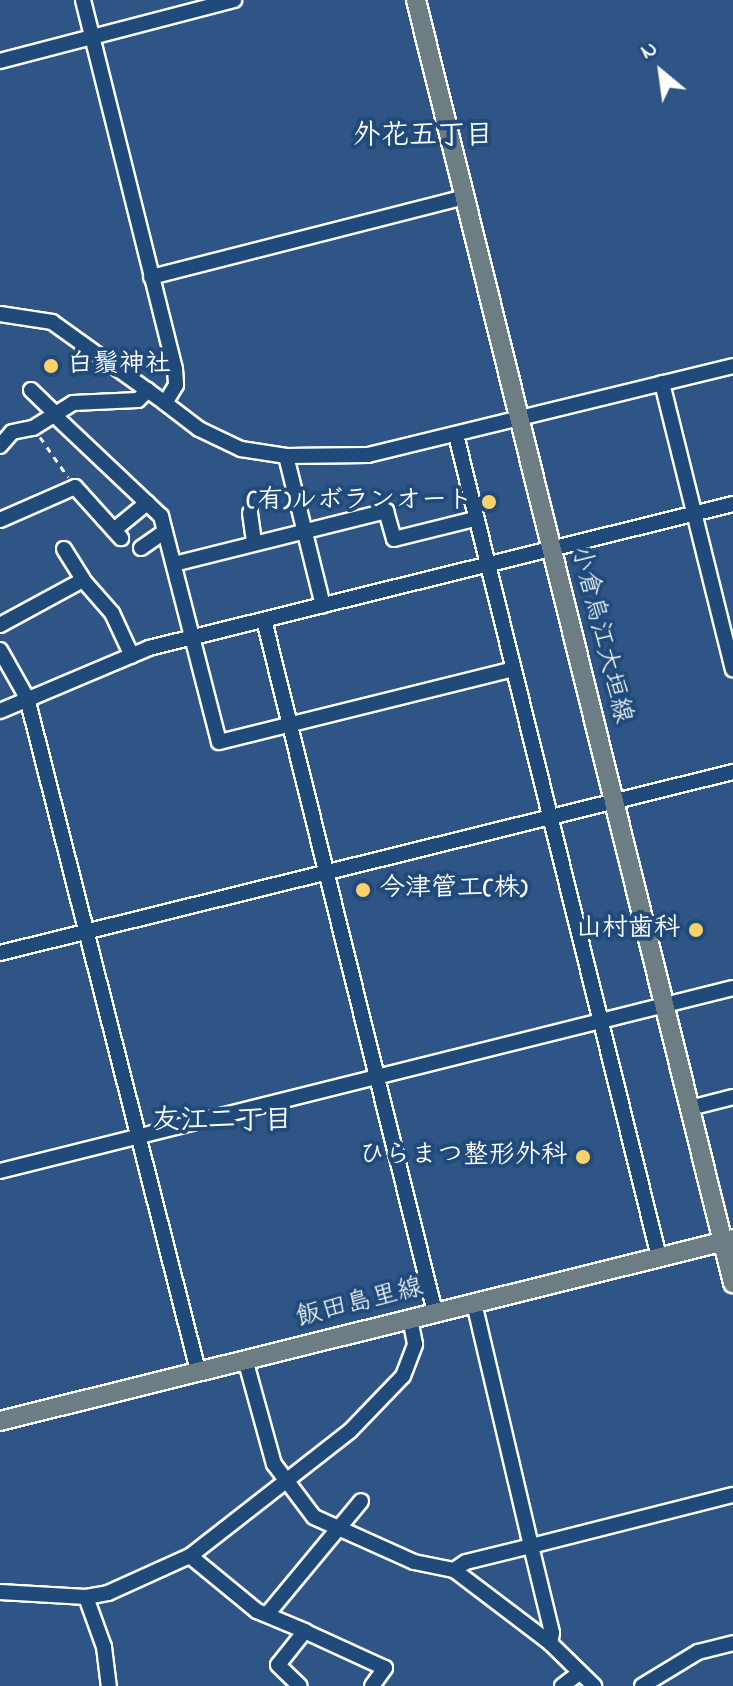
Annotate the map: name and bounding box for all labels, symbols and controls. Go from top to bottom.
north arrow [621,32,701,112]
text: N [635,33,664,69]
district label: 外花五丁目 [353,120,493,154]
place label: 白鬚神社 [67,350,171,382]
marker: 白鬚神社 [42,357,60,375]
place label: (有)ルボランオート [246,486,473,518]
marker: (有)ルボランオート [480,493,498,511]
street label: 小倉烏江大垣線 [563,543,637,727]
place label: 今津管工(株) [379,874,528,906]
marker: 今津管工(株) [354,881,372,899]
place label: 山村歯科 [576,914,680,946]
marker: 山村歯科 [687,921,705,939]
district label: 友江二丁目 [152,1105,292,1139]
place label: ひらまつ整形外科 [359,1141,567,1173]
marker: ひらまつ整形外科 [574,1148,592,1166]
street label: 飯田島里線 [293,1273,427,1335]

